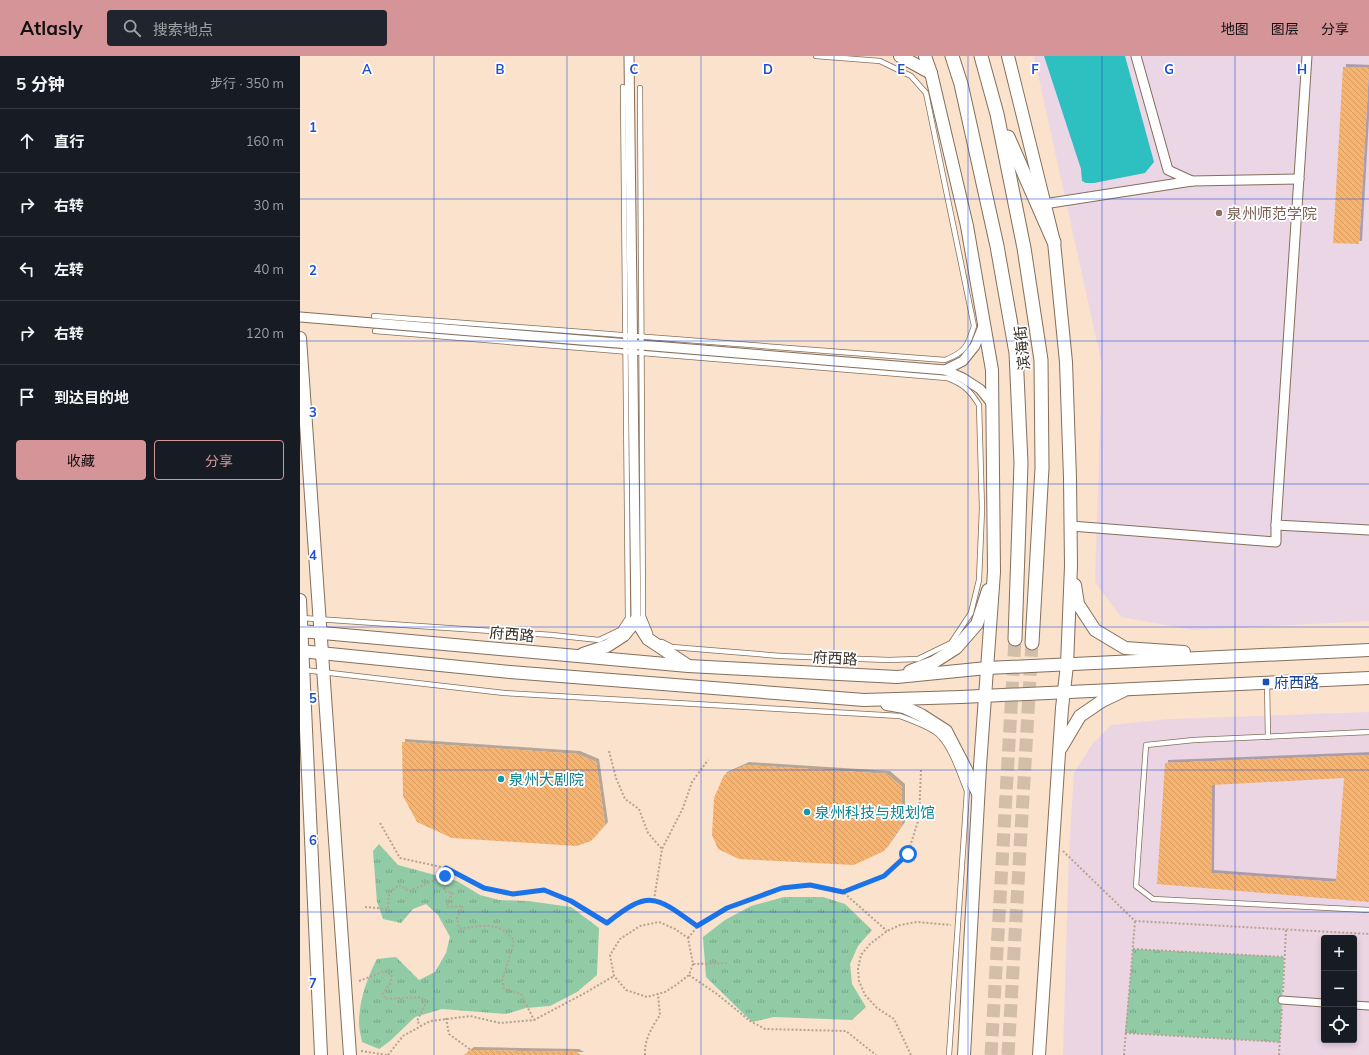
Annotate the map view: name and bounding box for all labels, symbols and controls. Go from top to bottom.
search box [107,10,387,46]
text: Atlasly [20,16,83,40]
icon: search [121,17,143,39]
text: 搜索地点 [153,20,213,39]
text: 地图 [1221,20,1249,38]
text: 图层 [1271,20,1299,38]
text: 分享 [1321,20,1349,38]
text: A [362,61,372,77]
text: B [496,61,505,77]
text: C [630,61,639,77]
text: D [763,61,773,77]
text: E [897,61,905,77]
text: F [1031,61,1039,77]
text: G [1164,61,1174,77]
text: H [1297,61,1307,77]
text: 5 分钟 [16,73,65,94]
text: 步行 · 350 m [210,75,284,91]
text: 1 [309,119,317,135]
icon: ahead [16,130,38,152]
text: 直行 [54,132,84,151]
text: 160 m [246,133,284,149]
icon: right [16,194,38,216]
text: 右转 [54,196,84,215]
text: 30 m [254,197,284,213]
place label: 泉州师范学院 [1227,204,1317,223]
marker: 泉州师范学院 [1214,208,1224,218]
icon: left [16,258,38,280]
text: 左转 [54,260,84,279]
text: 40 m [254,261,284,277]
text: 2 [309,262,317,278]
icon: right [16,322,38,344]
text: 右转 [54,324,84,343]
text: 120 m [246,325,284,341]
street label: 滨海街 [1010,325,1034,371]
icon: arrive [16,386,38,408]
text: 到达目的地 [54,388,129,407]
text: 3 [309,404,317,420]
button: 收藏 [16,440,146,480]
button: 分享 [154,440,284,480]
text: 4 [309,547,317,563]
street label: 府西路 [489,623,535,645]
street label: 府西路 [812,647,858,669]
place label: 府西路 [1274,673,1319,692]
marker: 府西路 [1261,677,1271,687]
text: 5 [309,690,317,706]
place label: 泉州大剧院 [509,770,584,789]
marker: 泉州大剧院 [496,774,506,784]
place label: 泉州科技与规划馆 [815,803,935,822]
marker: 泉州科技与规划馆 [802,807,812,817]
text: 6 [309,832,317,848]
route start [899,845,917,863]
route end [436,867,454,885]
map controls [1321,935,1357,1043]
button: + [1321,935,1357,971]
button: − [1321,971,1357,1007]
text: 7 [309,975,317,991]
button: locate [1321,1007,1357,1043]

